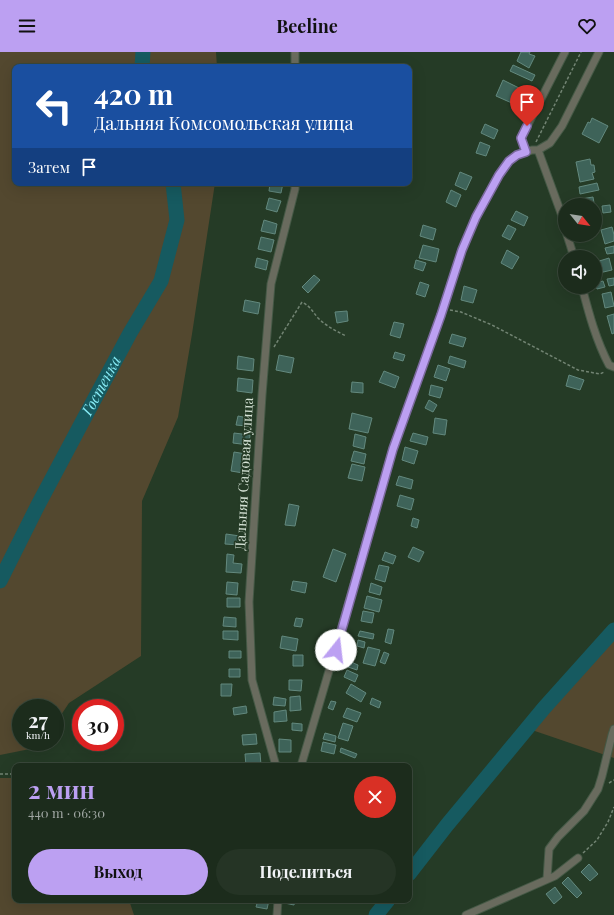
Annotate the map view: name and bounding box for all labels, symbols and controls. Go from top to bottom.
text: Beeline [276,14,338,38]
icon: menu [16,15,38,37]
icon: heart [576,15,598,37]
text: 420 m [94,75,173,112]
icon: left [28,80,80,132]
pin [510,85,544,126]
icon: arrive [516,91,538,113]
text: Дальняя Комсомольская улица [94,111,354,135]
icon: arrive [78,156,100,178]
text: Затем [28,157,70,177]
north arrow [558,198,602,242]
map controls [558,198,602,294]
button: sound [558,250,602,294]
water label: Гостенка [76,352,125,420]
street label: Дальняя Садовая улица [230,397,257,551]
position arrow [315,629,357,671]
speed limit sign: 30 [72,699,124,751]
text: 27 [28,706,48,733]
text: km/h [26,728,50,742]
text: 2 мин [28,773,95,805]
button: close [354,776,396,818]
text: 440 m · 06:30 [28,804,105,821]
button: Выход [28,849,208,895]
button: Поделиться [216,849,396,895]

